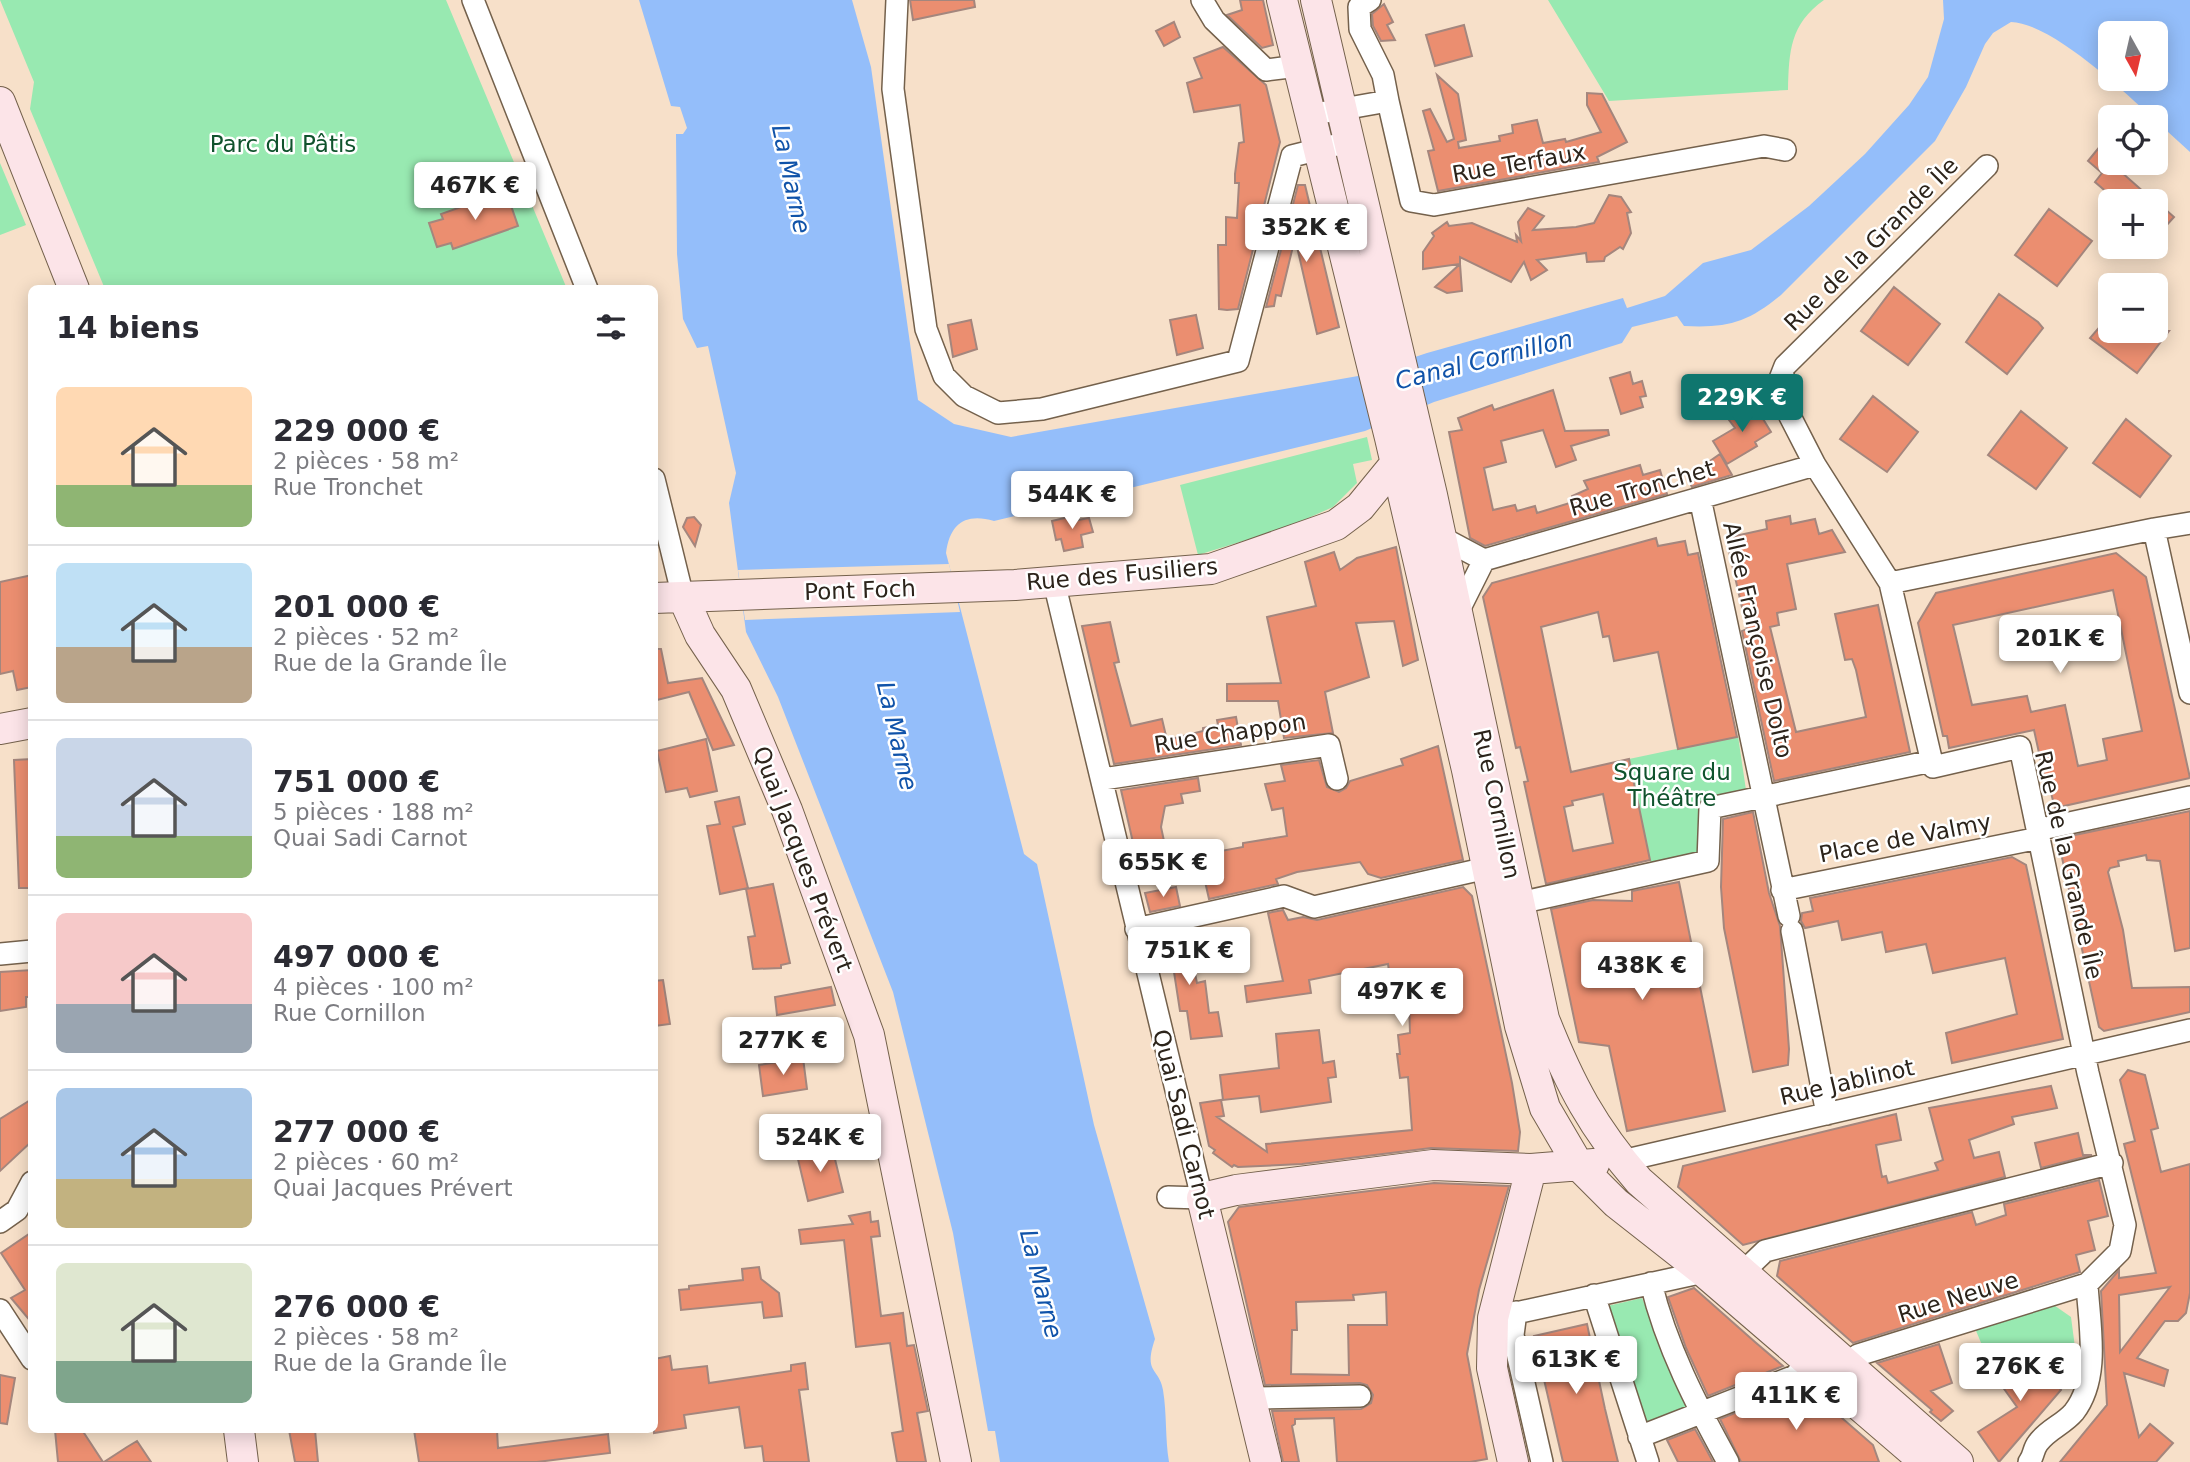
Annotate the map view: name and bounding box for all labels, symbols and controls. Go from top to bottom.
north arrow [2098,21,2168,91]
map controls [2098,21,2168,343]
button: locate [2098,105,2168,175]
water label: La Marne [766,122,816,236]
park label: Parc du Pâtis [210,131,356,157]
street label: Rue Terfaux [1450,138,1588,188]
street label: Rue de la Grande Île [1778,151,1963,336]
pin: 467K € [418,162,532,222]
text: 467K € [430,172,520,198]
button: + [2098,189,2168,259]
pin: 352K € [1249,204,1363,264]
text: 352K € [1261,214,1351,240]
button: − [2098,273,2168,343]
icon: filters [592,308,630,346]
text: 14 biens [56,310,200,345]
water label: Canal Cornillon [1392,324,1576,396]
pin: 229K € [1685,374,1799,434]
text: 229K € [1697,384,1787,410]
text: 229 000 € [273,413,440,448]
icon: home [112,415,196,499]
text: 2 pièces · 58 m² [273,448,459,474]
street label: Rue Tronchet [1566,455,1718,521]
pin: 544K € [1015,472,1129,531]
text: Rue Tronchet [273,474,423,500]
text: 544K € [1027,481,1117,507]
street label: Allée Françoise Dolto [1718,519,1798,761]
street label: Rue des Fusiliers [1025,553,1219,595]
street label: Pont Foch [804,575,916,605]
text: 201 000 € [273,589,440,624]
icon: home [112,591,196,675]
pin: 201K € [2003,616,2117,675]
text: 2 pièces · 52 m² [273,624,459,650]
text: 201K € [2015,625,2105,651]
text: Rue de la Grande Île [273,650,507,676]
water label: La Marne [871,679,923,793]
street label: Rue Chappon [1152,708,1308,758]
street label: Rue Cornillon [1468,727,1526,881]
street label: Quai Jacques Prévert [748,743,858,975]
street label: Rue de la Grande Île [2030,748,2109,982]
park label: Square du Théâtre [1613,759,1731,811]
text: 751 000 € [273,764,440,799]
icon: home [112,766,196,850]
text: 5 pièces · 188 m² [273,799,474,825]
street label: Place de Valmy [1817,809,1993,867]
text: Quai Sadi Carnot [273,825,467,851]
pin: 655K € [1106,839,1220,899]
text: 655K € [1118,849,1208,875]
pin: 751K € [1132,928,1246,987]
text: 751K € [1144,937,1234,963]
text: 497 000 € [273,939,440,974]
icon: home [112,941,196,1025]
pin: 438K € [1585,942,1699,1002]
text: 438K € [1597,952,1687,978]
pin: 497K € [1345,968,1459,1028]
text: 4 pièces · 100 m² [273,974,474,1000]
text: 497K € [1357,978,1447,1004]
text: Rue Cornillon [273,1000,426,1026]
pin: 277K € [726,1018,840,1077]
text: 277K € [738,1027,828,1053]
street label: Quai Sadi Carnot [1148,1027,1220,1221]
street label: Rue Jablinot [1777,1054,1917,1110]
text: 277 000 € [273,1114,440,1149]
pin: 524K € [763,1114,877,1174]
icon: home [112,1116,196,1200]
text: 524K € [775,1124,865,1150]
text: 2 pièces · 60 m² [273,1149,459,1175]
text: Quai Jacques Prévert [273,1175,512,1201]
water label: La Marne [1014,1227,1068,1341]
street label: Rue Neuve [1895,1266,2021,1328]
text: 276 000 € [273,1289,440,1324]
icon: home [112,1291,196,1375]
text: 2 pièces · 58 m² [273,1324,459,1350]
pin: 613K € [1519,1336,1633,1396]
pin: 276K € [1963,1344,2077,1403]
text: 613K € [1531,1346,1621,1372]
text: Rue de la Grande Île [273,1350,507,1376]
text: 276K € [1975,1353,2065,1379]
pin: 411K € [1739,1372,1853,1432]
text: 411K € [1751,1382,1841,1408]

